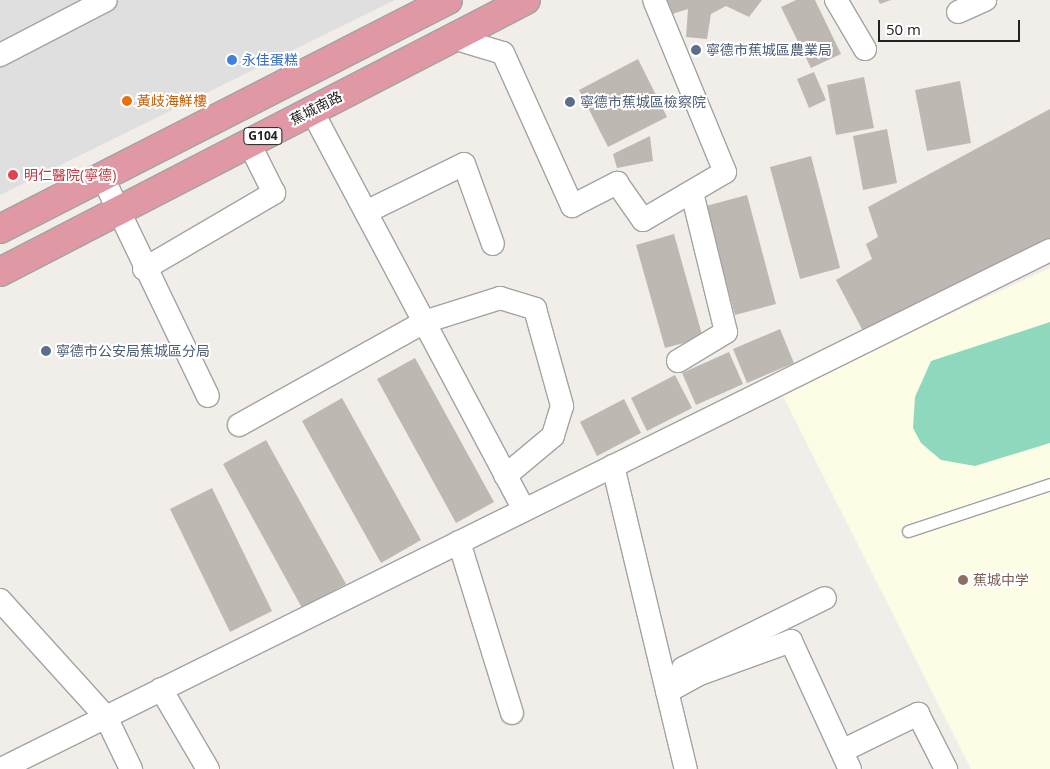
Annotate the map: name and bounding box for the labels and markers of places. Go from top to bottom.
place label: 寧德市蕉城區農業局 [706,42,832,58]
marker: 寧德市蕉城區農業局 [690,44,702,56]
place label: 永佳蛋糕 [242,52,298,68]
marker: 永佳蛋糕 [226,54,238,66]
place label: 黃歧海鮮樓 [137,93,207,109]
place label: 寧德市蕉城區檢察院 [580,94,706,110]
marker: 黃歧海鮮樓 [121,95,133,107]
marker: 寧德市蕉城區檢察院 [564,96,576,108]
place label: 明仁醫院(寧德) [24,167,116,183]
marker: 明仁醫院(寧德) [6,168,20,182]
place label: 寧德市公安局蕉城區分局 [56,343,210,359]
marker: 寧德市公安局蕉城區分局 [40,345,52,357]
place label: 蕉城中学 [973,572,1029,588]
marker: 蕉城中学 [957,574,969,586]

